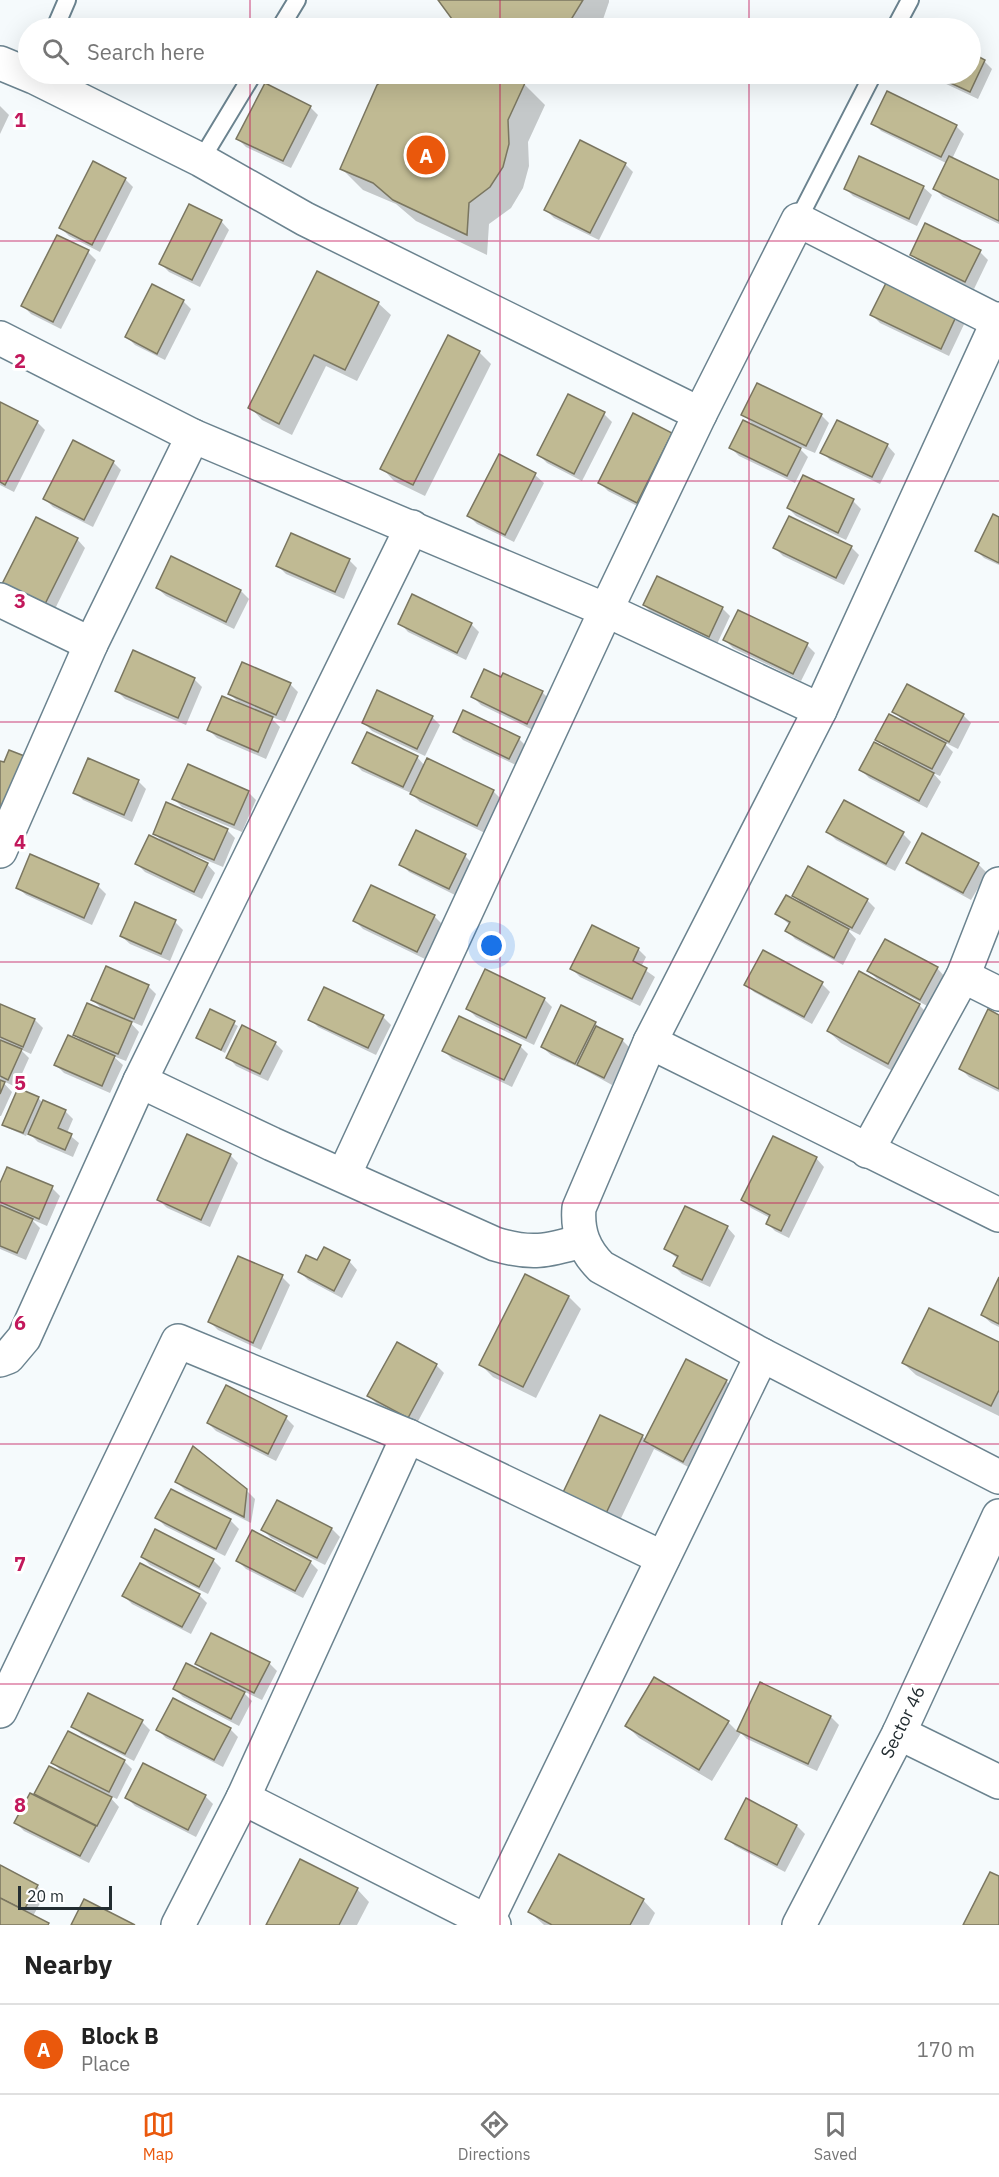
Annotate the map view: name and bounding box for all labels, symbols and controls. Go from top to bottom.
search box [18,18,981,84]
icon: search [39,35,72,68]
text: Search here [87,37,205,66]
text: 1 [14,106,26,133]
pin: A [406,132,446,178]
text: 2 [14,347,26,374]
text: 3 [14,587,26,614]
text: 4 [14,828,26,855]
your location [477,931,506,960]
text: 5 [14,1069,26,1096]
text: 6 [14,1309,26,1336]
text: 7 [14,1550,26,1577]
street label: Sector 46 [875,1682,930,1762]
text: 8 [14,1791,26,1818]
scale bar [18,1883,112,1910]
text: 20 m [27,1886,64,1906]
text: Nearby [24,1947,112,1981]
text: Block B [81,2021,159,2050]
text: A [37,2036,50,2063]
text: 170 m [917,2036,975,2063]
text: Place [81,2050,130,2077]
tab: Map [142,2108,175,2164]
tab: Directions [458,2108,531,2164]
tab: Saved [814,2108,857,2164]

